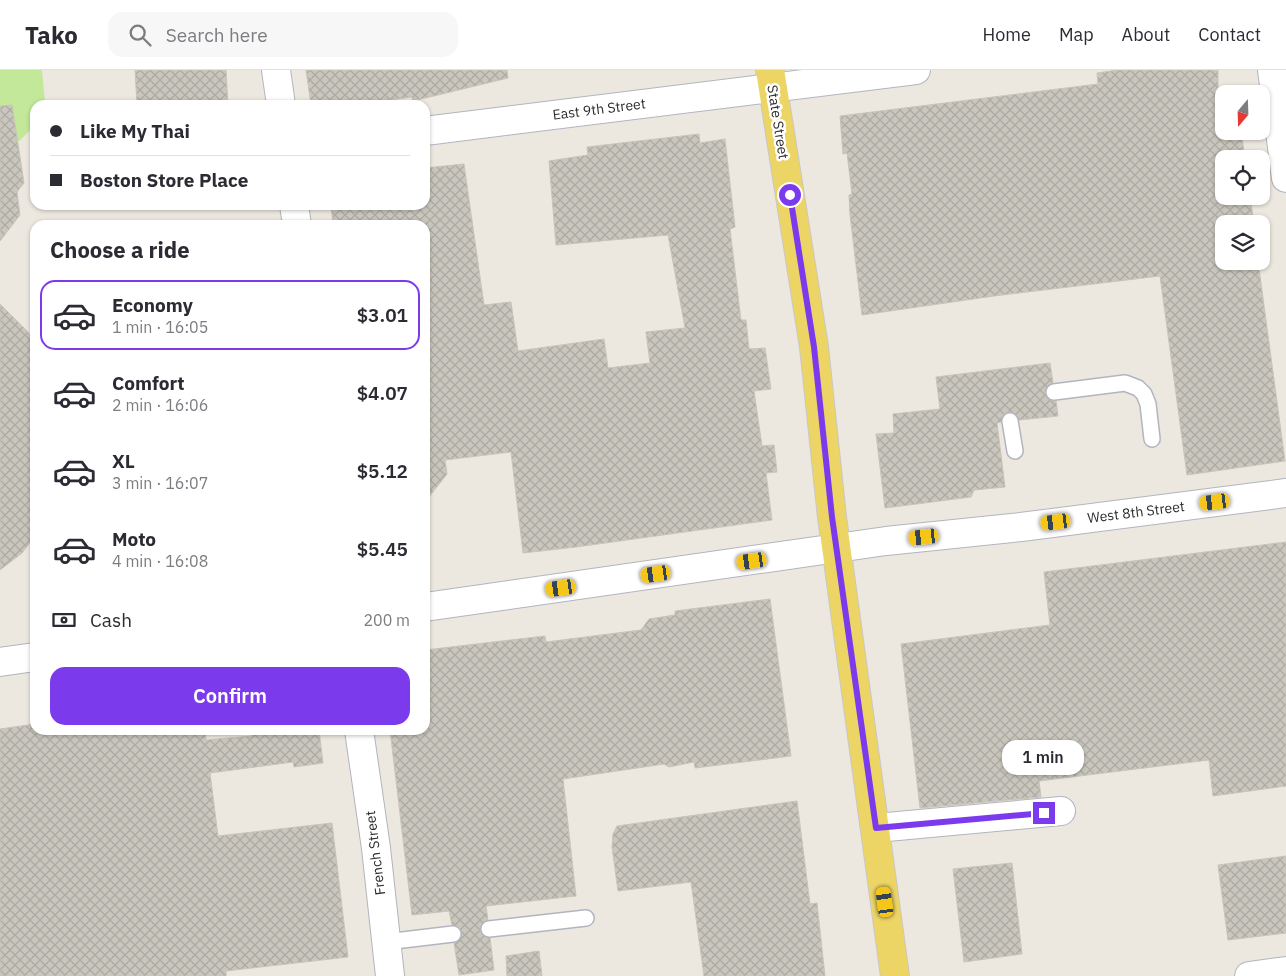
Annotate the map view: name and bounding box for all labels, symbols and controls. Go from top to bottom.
search box [108,12,458,57]
text: Tako [25,19,78,51]
icon: search [126,21,154,49]
text: Search here [166,23,268,47]
text: Home [983,23,1031,46]
text: Map [1059,23,1094,46]
text: About [1122,23,1170,46]
text: Contact [1198,23,1261,46]
street label: State Street [763,84,793,160]
north arrow [1215,85,1270,140]
map controls [1215,85,1270,270]
street label: East 9th Street [551,94,647,124]
text: Like My Thai [80,119,190,143]
button: locate [1215,150,1270,205]
text: Boston Store Place [80,168,248,192]
route start [779,184,801,206]
button: layers [1215,215,1270,270]
text: Choose a ride [50,235,190,264]
icon: car [52,293,97,338]
text: Economy [112,293,193,317]
text: $3.01 [357,303,408,327]
text: 1 min · 16:05 [112,317,208,337]
icon: car [52,371,97,416]
text: Comfort [112,371,185,395]
text: $4.07 [357,381,408,405]
text: 2 min · 16:06 [112,395,208,415]
icon: car [52,449,97,494]
text: XL [112,449,135,473]
text: $5.12 [357,459,408,483]
text: 3 min · 16:07 [112,473,208,493]
car [1199,493,1230,511]
street label: West 8th Street [1086,497,1186,527]
car [1040,513,1071,531]
icon: car [52,527,97,572]
text: Moto [112,527,156,551]
car [908,528,939,546]
text: $5.45 [357,537,408,561]
text: 4 min · 16:08 [112,551,208,571]
car [736,551,767,571]
car [640,564,671,584]
car [545,578,576,598]
icon: cash [50,606,78,634]
text: Cash [90,608,132,632]
text: 200 m [363,610,410,630]
button: Confirm [50,667,410,725]
callout: 1 min [1003,740,1085,776]
text: 1 min [1022,747,1064,767]
route end [1033,802,1055,824]
street label: French Street [361,810,389,896]
car [875,886,894,918]

